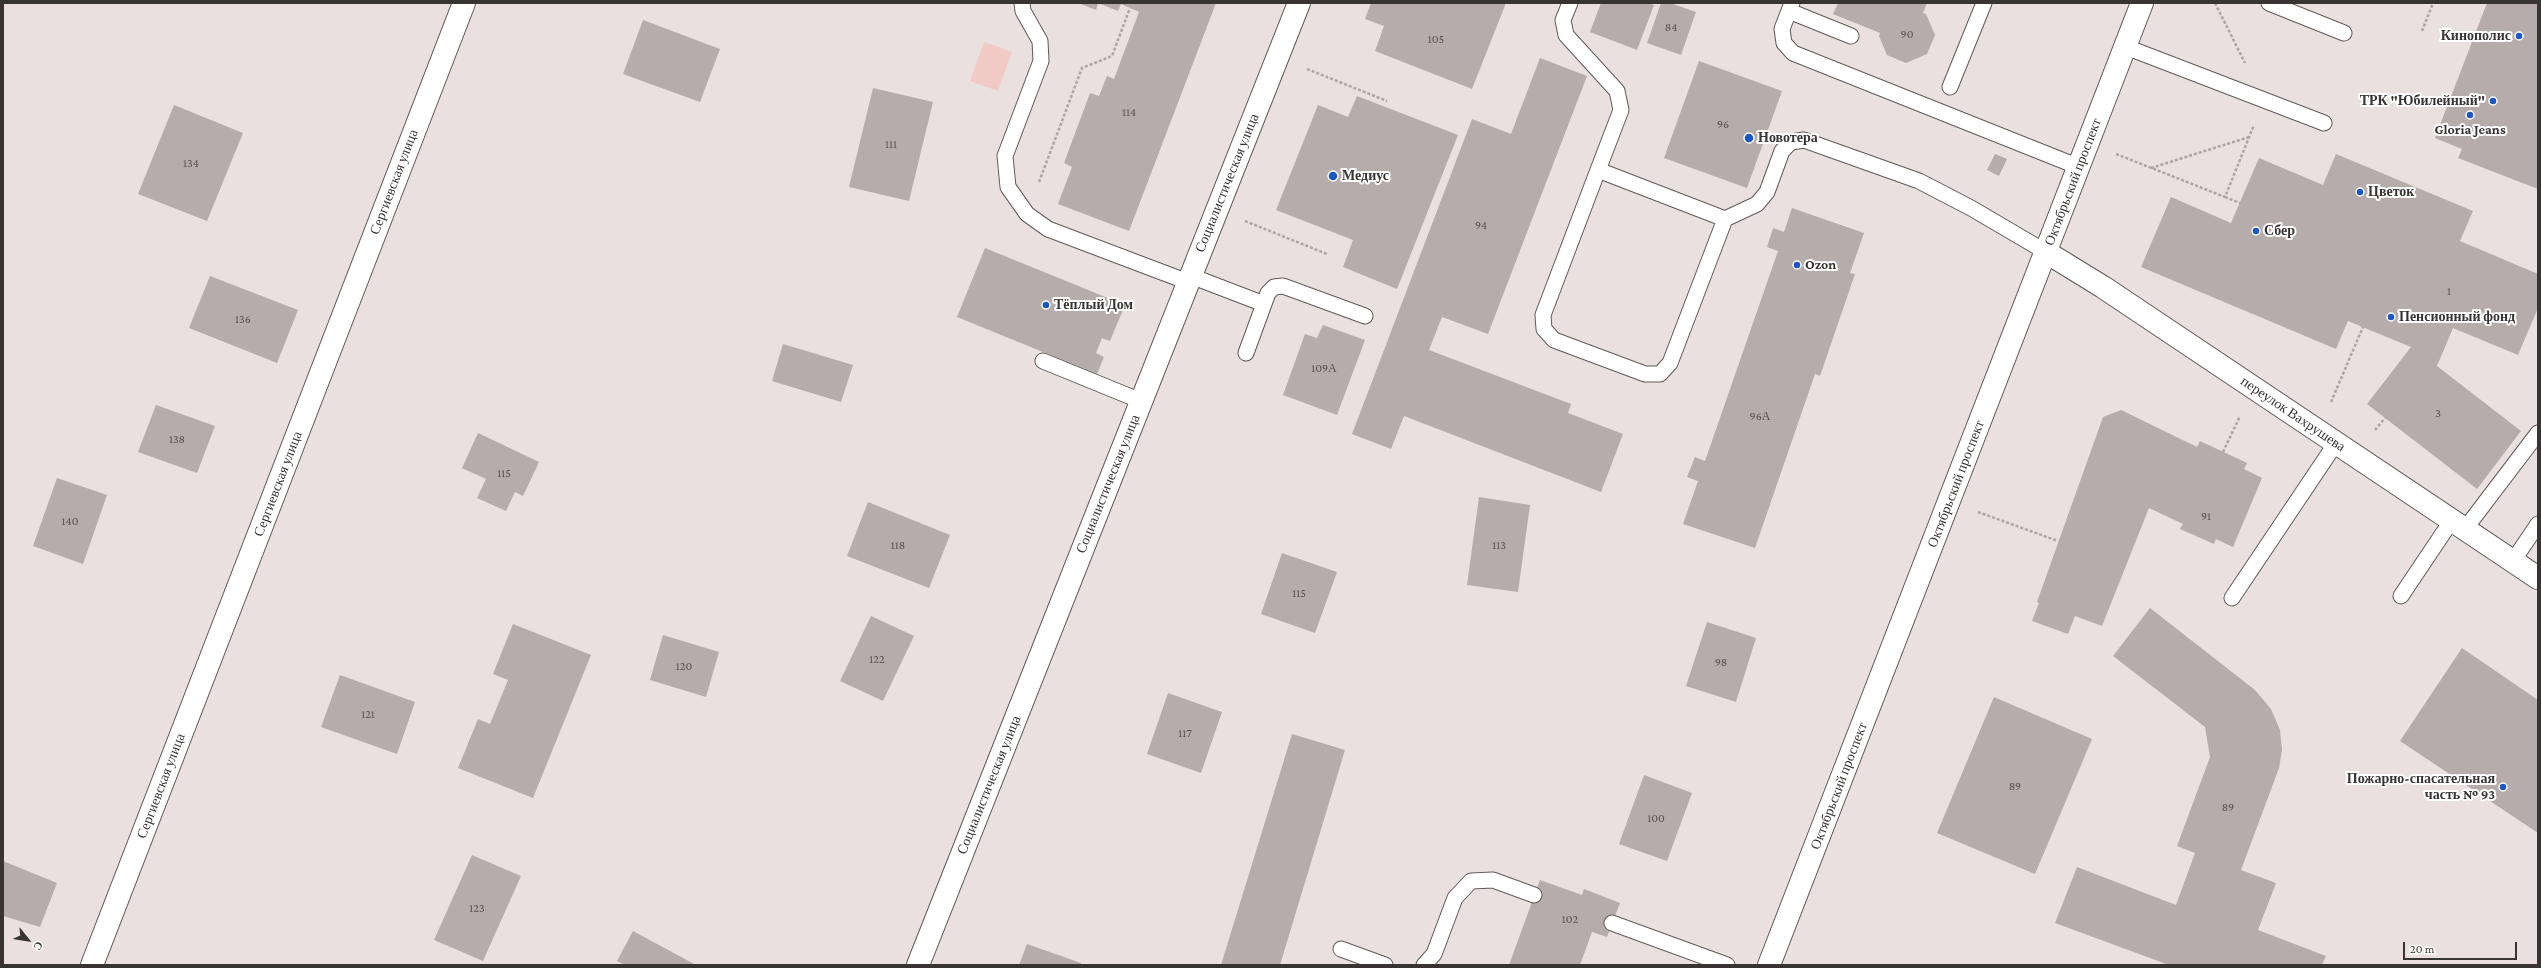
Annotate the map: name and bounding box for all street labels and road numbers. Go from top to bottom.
street label: Социалистическая улица [1191,111,1263,255]
street label: Октябрьский проспект [2041,116,2105,248]
street label: Сергиевская улица [366,127,422,237]
street label: переулок Вахрушева [2238,373,2348,455]
street label: Социалистическая улица [1072,412,1144,556]
street label: Октябрьский проспект [1924,418,1988,550]
street label: Сергиевская улица [250,429,306,539]
street label: Социалистическая улица [953,713,1025,857]
street label: Октябрьский проспект [1807,720,1871,852]
street label: Сергиевская улица [133,731,189,841]

